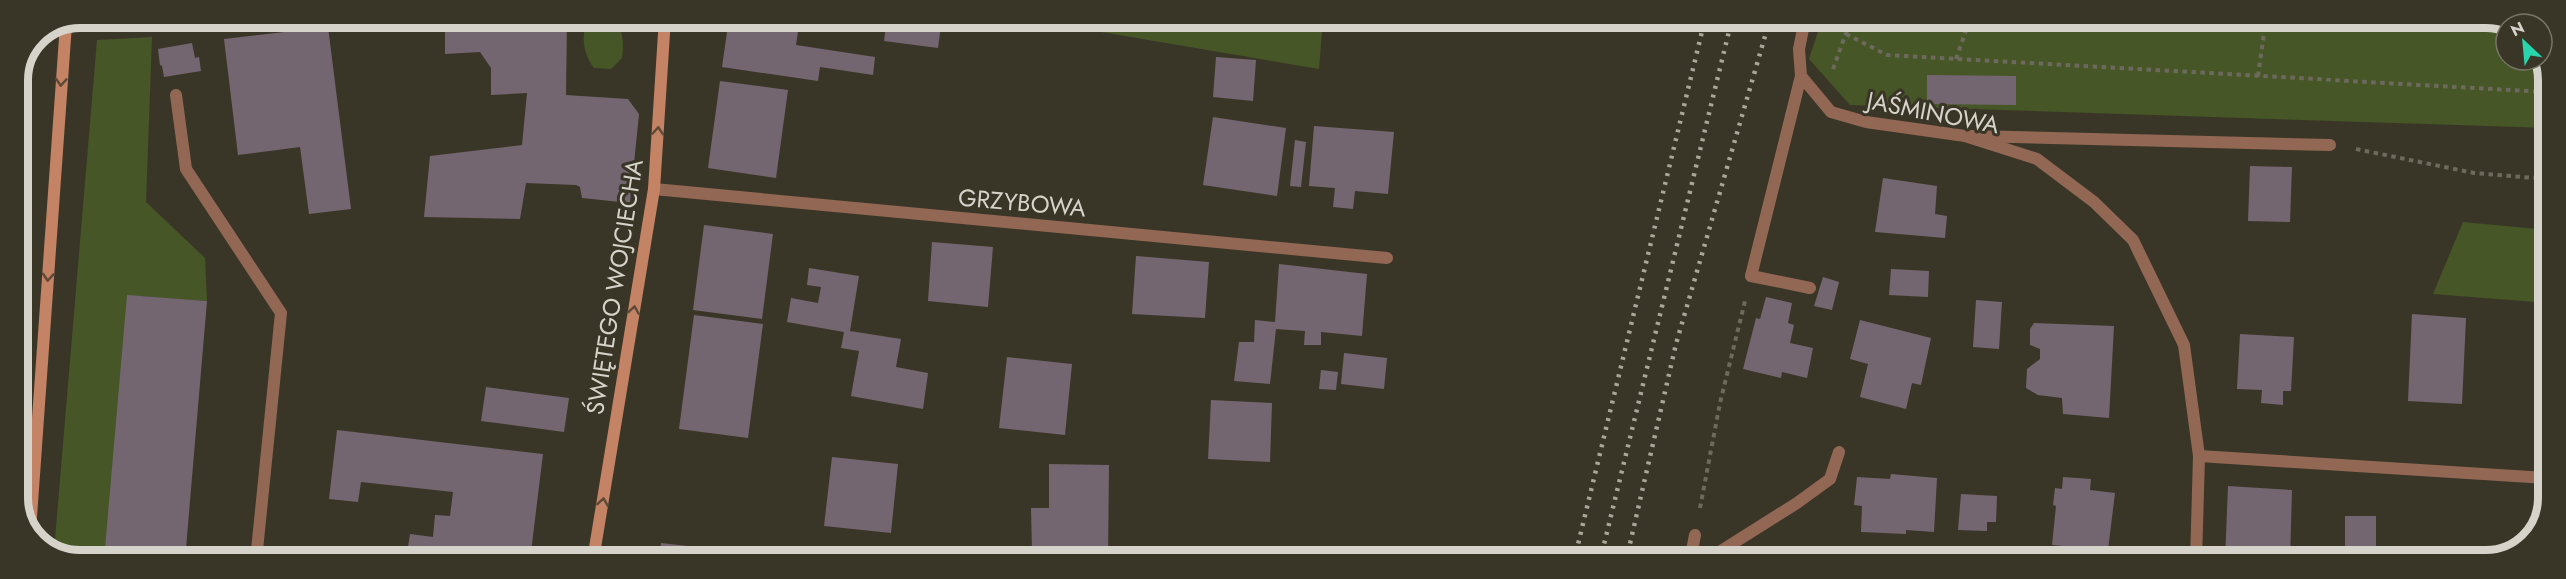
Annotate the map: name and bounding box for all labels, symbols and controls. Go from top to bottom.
north arrow [2494,12,2554,72]
text: N [2507,16,2528,42]
one-way arrow [55,78,68,87]
street label: JAŚMINOWA [1861,82,2002,143]
one-way arrow [651,126,664,135]
street label: ŚWIĘTEGO WOJCIECHA [577,157,652,417]
street label: GRZYBOWA [957,179,1088,226]
one-way arrow [41,272,54,281]
one-way arrow [628,305,640,314]
one-way arrow [596,498,608,507]

